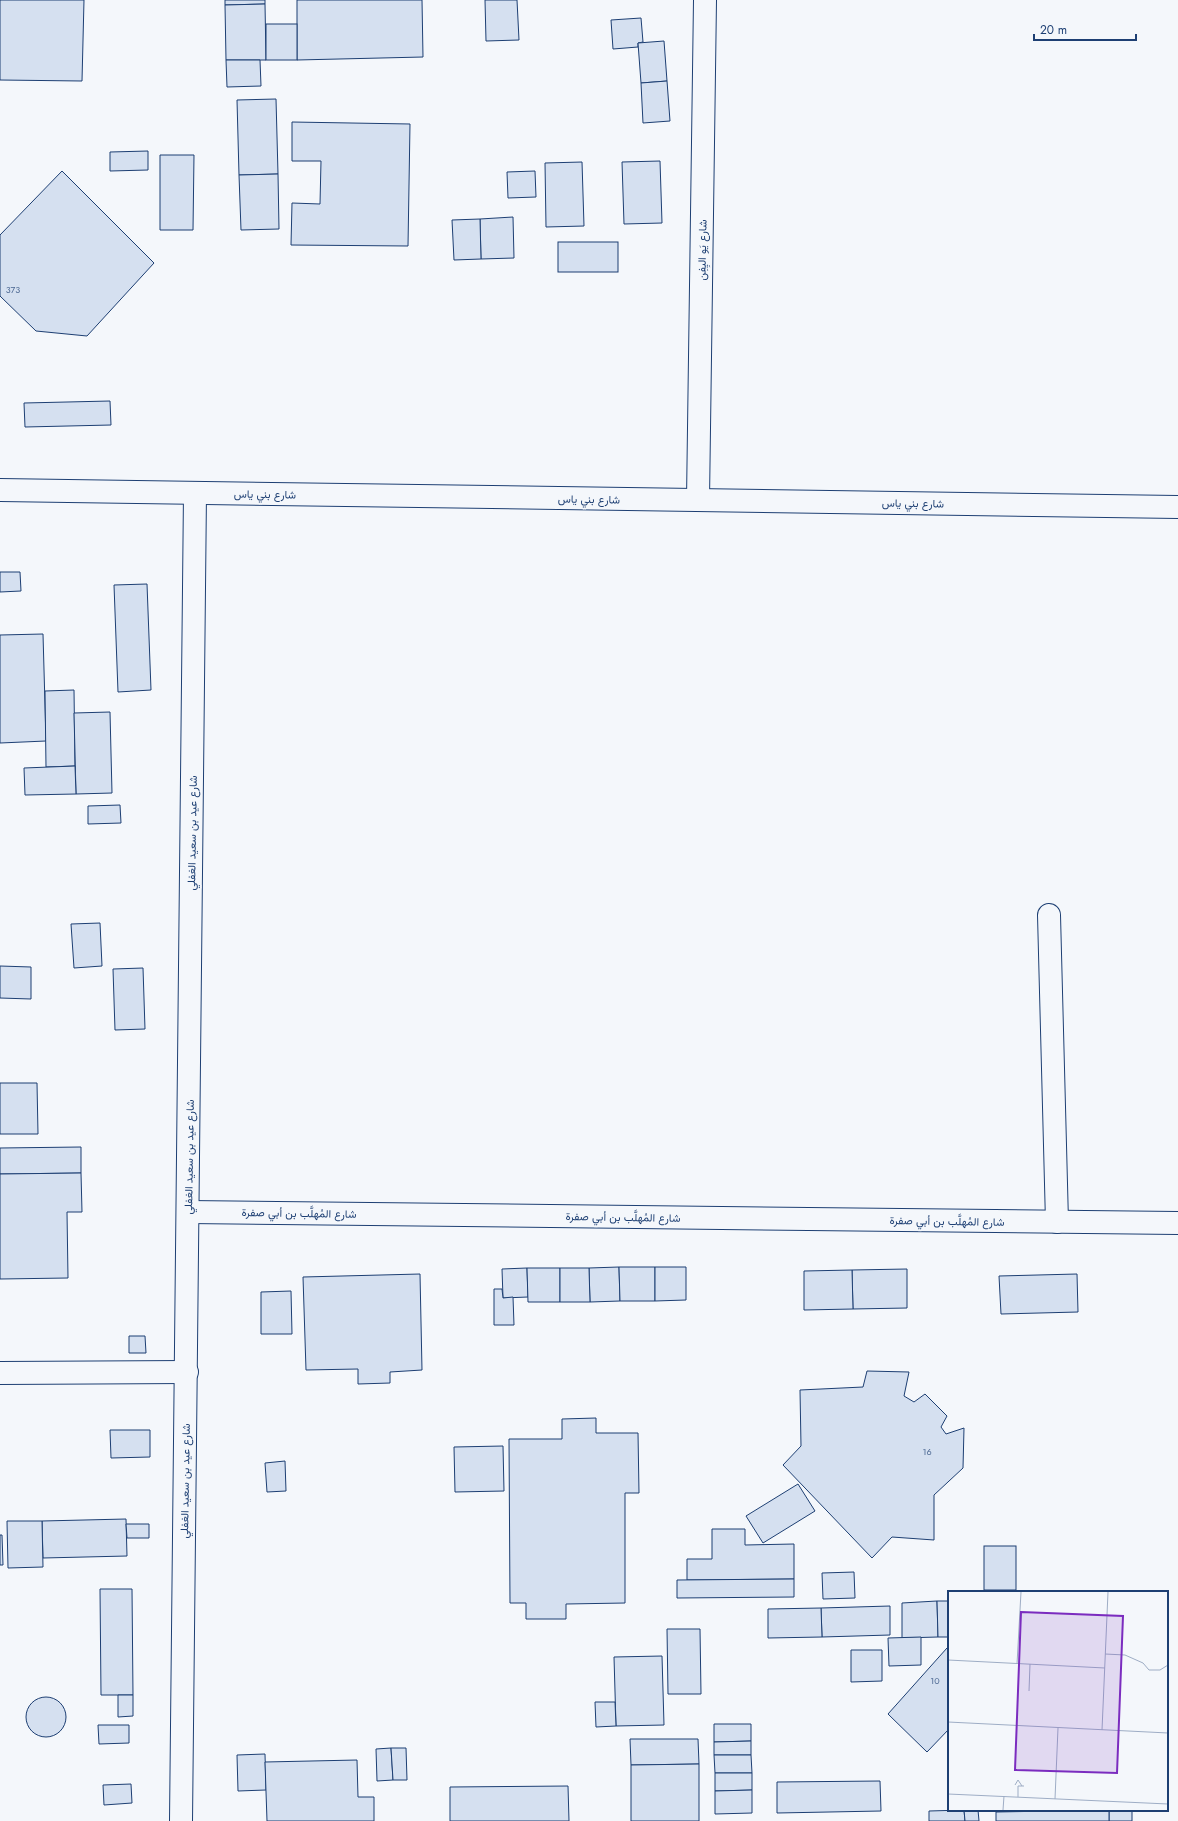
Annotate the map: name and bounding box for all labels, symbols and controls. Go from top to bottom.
scale bar [1034,16,1136,42]
text: 20 m [1040,21,1067,39]
street label: شارع يَو اليِفِن [693,219,711,281]
house number: 373 [6,283,20,296]
street label: شارع بني ياس [234,485,297,505]
street label: شارع بني ياس [558,490,621,510]
street label: شارع بني ياس [882,494,945,514]
street label: شارع عيد بن سعيد الغفلي [183,775,203,891]
street label: شارع عيد بن سعيد الغفلي [180,1099,200,1215]
street label: شارع المُهلَّب بن أبي صفرة [241,1204,357,1224]
street label: شارع المُهلَّب بن أبي صفرة [565,1208,681,1228]
street label: شارع المُهلَّب بن أبي صفرة [889,1212,1005,1232]
street label: شارع عيد بن سعيد الغفلي [176,1423,196,1539]
house number: 16 [922,1445,932,1458]
inset map [948,1591,1168,1811]
house number: 10 [930,1674,940,1687]

